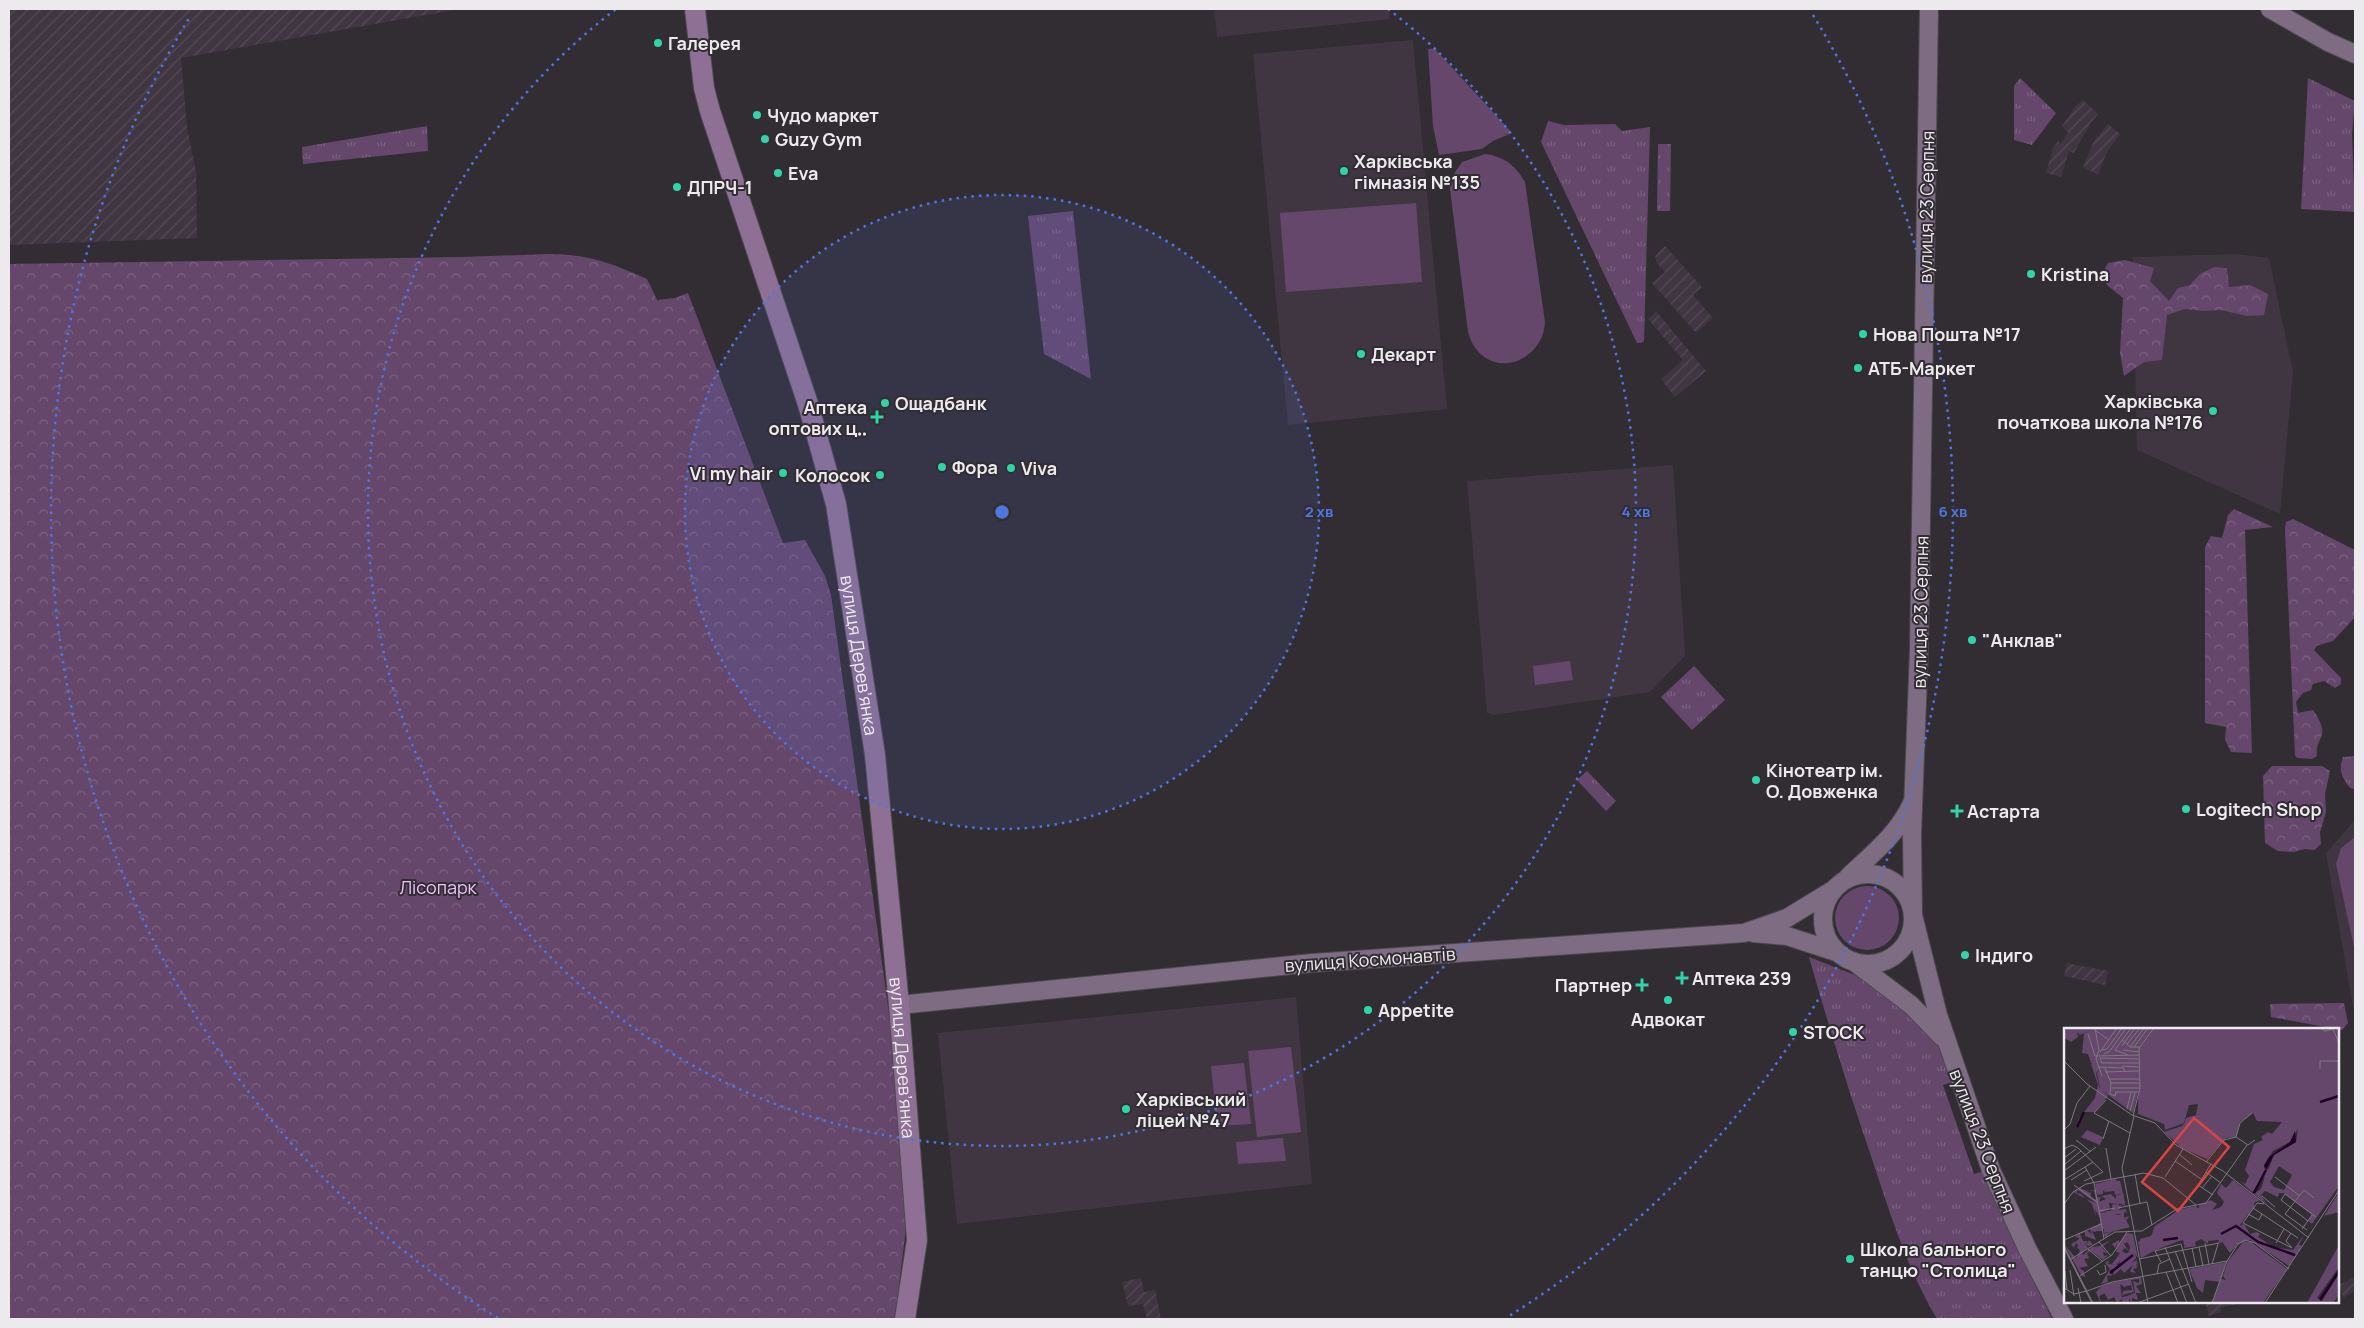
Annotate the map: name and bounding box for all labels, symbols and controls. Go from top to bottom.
place label: Галерея [668,31,741,55]
marker: Галерея [652,37,664,49]
place label: Чудо маркет [767,103,879,127]
marker: Чудо маркет [751,109,763,121]
place label: Guzy Gym [775,127,862,151]
street label: вулиця 23 Серпня [1913,130,1939,284]
marker: Guzy Gym [759,133,771,145]
place label: Харківська гімназія №135 [1354,149,1480,194]
place label: Eva [788,161,818,185]
marker: Харківська гімназія №135 [1338,165,1350,177]
marker: Eva [772,167,784,179]
place label: ДПРЧ-1 [687,175,753,199]
marker: ДПРЧ-1 [671,181,683,193]
place label: Kristina [2041,262,2109,286]
marker: Kristina [2025,268,2037,280]
place label: Нова Пошта №17 [1873,322,2021,346]
marker: Нова Пошта №17 [1857,328,1869,340]
place label: Декарт [1371,342,1437,366]
marker: Декарт [1355,348,1367,360]
place label: АТБ-Маркет [1868,356,1976,380]
marker: АТБ-Маркет [1852,362,1864,374]
place label: Харківська початкова школа №176 [1997,389,2203,434]
place label: Ощадбанк [895,391,988,415]
place label: Аптека оптових ц‥ [768,395,867,440]
marker: Ощадбанк [879,397,891,409]
marker: Харківська початкова школа №176 [2207,405,2219,417]
marker: Аптека оптових ц‥ [871,411,883,423]
place label: Фора [952,455,998,479]
place label: Viva [1021,456,1057,480]
place label: Vi my hair [690,461,773,485]
marker: Фора [936,461,948,473]
marker: Viva [1005,462,1017,474]
place label: Колосок [795,463,871,487]
marker: Vi my hair [777,467,789,479]
marker: Колосок [874,469,886,481]
text: 2 хв [1305,501,1333,522]
text: 4 хв [1622,501,1650,522]
text: 6 хв [1938,501,1968,522]
centre of rings [993,503,1011,521]
street label: вулиця 23 Серпня [1907,535,1933,689]
street label: вулиця Дерев’янка [835,573,884,737]
place label: "Анклав" [1982,628,2063,652]
marker: "Анклав" [1966,634,1978,646]
place label: Кінотеатр ім. О. Довженка [1766,758,1883,803]
marker: Кінотеатр ім. О. Довженка [1750,774,1762,786]
place label: Logitech Shop [2196,797,2322,821]
place label: Астарта [1967,799,2040,823]
marker: Logitech Shop [2180,803,2192,815]
marker: Астарта [1951,805,1963,817]
park label: Лісопарк [400,875,478,899]
street label: вулиця Космонавтів [1284,941,1456,977]
place label: Індиго [1975,943,2033,967]
marker: Індиго [1959,949,1971,961]
place label: Аптека 239 [1692,966,1791,990]
marker: Аптека 239 [1676,972,1688,984]
place label: Партнер [1555,973,1632,997]
street label: вулиця Дерев’янка [884,976,921,1139]
marker: Партнер [1636,979,1648,991]
marker: Адвокат [1662,994,1674,1006]
place label: Appetite [1378,998,1454,1022]
marker: Appetite [1362,1004,1374,1016]
place label: Адвокат [1631,1007,1706,1031]
place label: STOCK [1803,1020,1865,1044]
marker: STOCK [1787,1026,1799,1038]
inset map [2064,1028,2339,1303]
street label: вулиця 23 Серпня [1944,1065,2022,1217]
place label: Харківський ліцей №47 [1136,1087,1246,1132]
marker: Харківський ліцей №47 [1120,1103,1132,1115]
place label: Школа бального танцю "Столица" [1860,1237,2016,1282]
marker: Школа бального танцю "Столица" [1844,1253,1856,1265]

